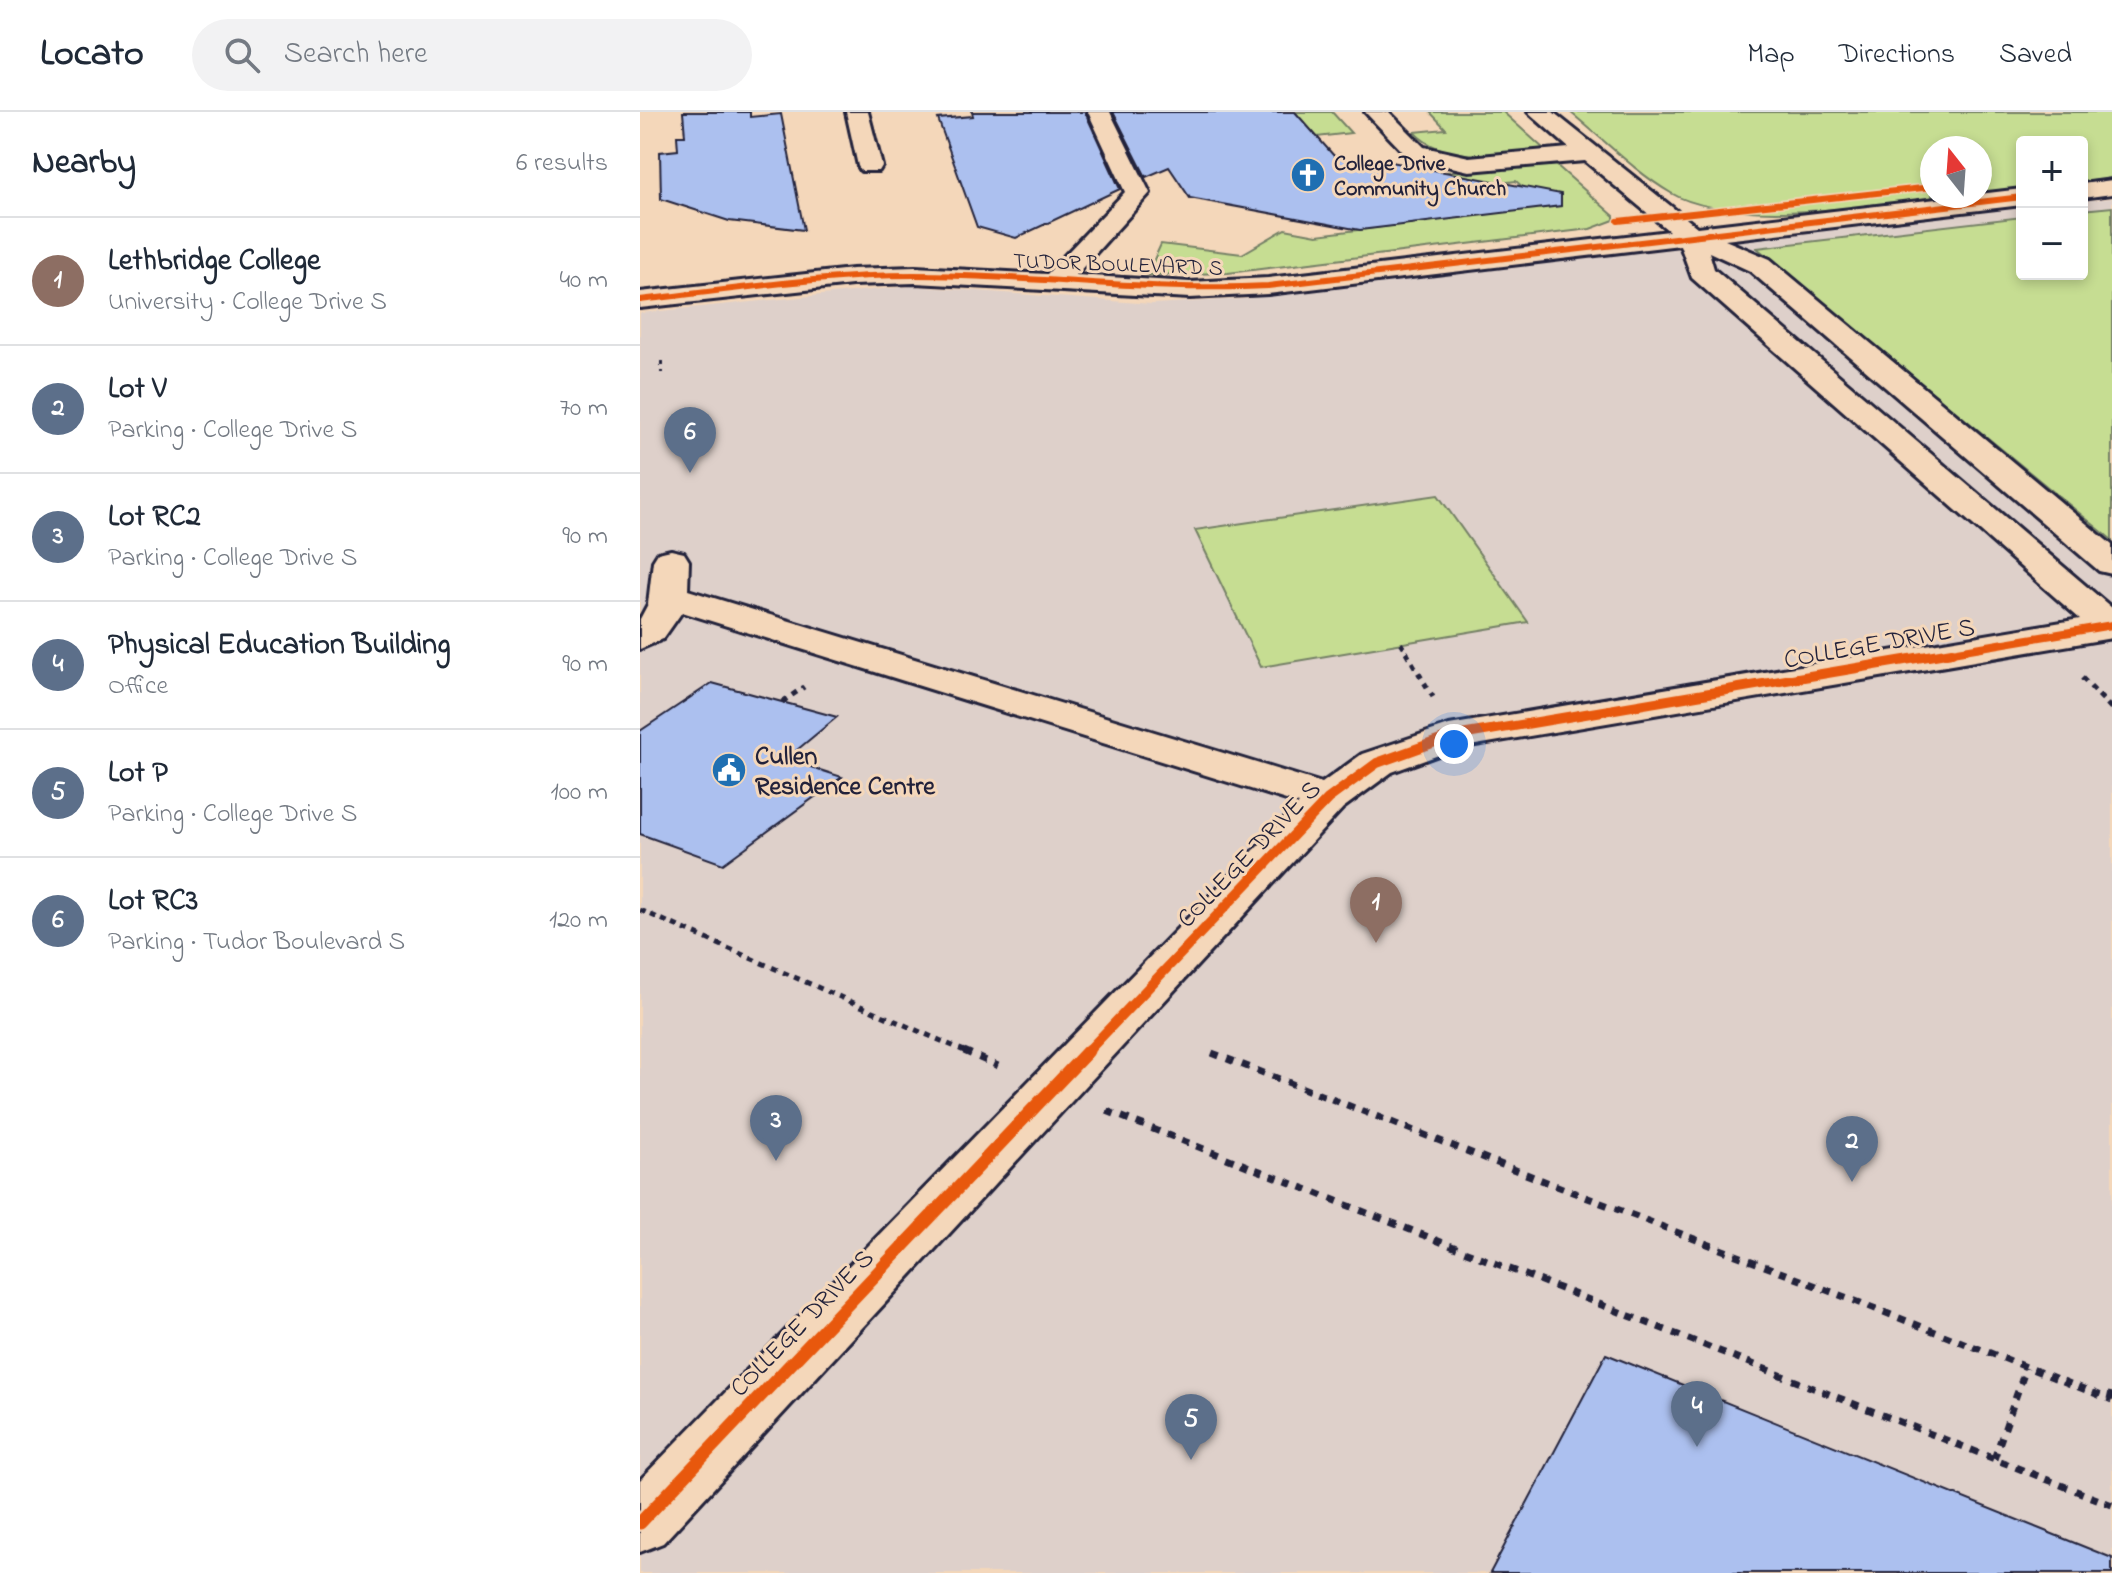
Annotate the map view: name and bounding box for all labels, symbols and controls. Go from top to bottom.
search box [192,19,752,91]
text: Locato [40,27,144,83]
icon: search [220,33,264,77]
text: Search here [284,33,427,77]
text: Map [1747,35,1795,76]
text: Directions [1839,35,1955,76]
text: Saved [1999,35,2072,76]
north arrow [1920,136,1992,208]
map controls [2016,136,2088,280]
button: + [2016,136,2088,208]
text: Nearby [32,139,136,189]
text: 6 results [516,145,608,183]
place label: College Drive Community Church [1334,149,1506,207]
church icon: College Drive Community Church [1289,156,1327,194]
button: − [2016,208,2088,280]
text: Lethbridge College [108,240,320,284]
street label: TUDOR BOULEVARD S [1012,246,1223,286]
text: 1 [54,262,62,300]
text: 40 m [559,262,608,300]
text: University · College Drive S [108,284,387,322]
text: Lot V [108,368,166,412]
text: 2 [52,390,64,428]
text: 70 m [559,390,608,428]
pin: 6 [664,407,716,473]
text: Parking · College Drive S [108,412,357,450]
text: Lot RC2 [108,496,201,540]
text: 3 [53,518,63,556]
text: 90 m [562,518,608,556]
text: Parking · College Drive S [108,540,357,578]
street label: COLLEGE DRIVE S [1781,609,1978,680]
text: Physical Education Building [108,624,450,668]
text: 4 [53,646,63,684]
text: 90 m [562,646,608,684]
text: Office [108,668,168,706]
your location [1434,724,1474,764]
place label: Cullen Residence Centre [755,739,936,807]
public building icon: Cullen Residence Centre [710,751,748,789]
text: Lot P [108,752,168,796]
street label: COLLEGE DRIVE S [1169,772,1331,938]
text: 5 [51,774,65,812]
text: 100 m [551,774,608,812]
text: Parking · College Drive S [108,796,357,834]
pin: 1 [1350,877,1402,943]
text: Lot RC3 [108,880,198,924]
text: 6 [52,902,64,940]
text: 120 m [549,902,608,940]
text: Parking · Tudor Boulevard S [108,924,405,962]
pin: 3 [750,1095,802,1161]
pin: 2 [1826,1116,1878,1182]
street label: COLLEGE DRIVE S [722,1241,884,1407]
pin: 4 [1671,1381,1723,1447]
pin: 5 [1165,1394,1217,1460]

